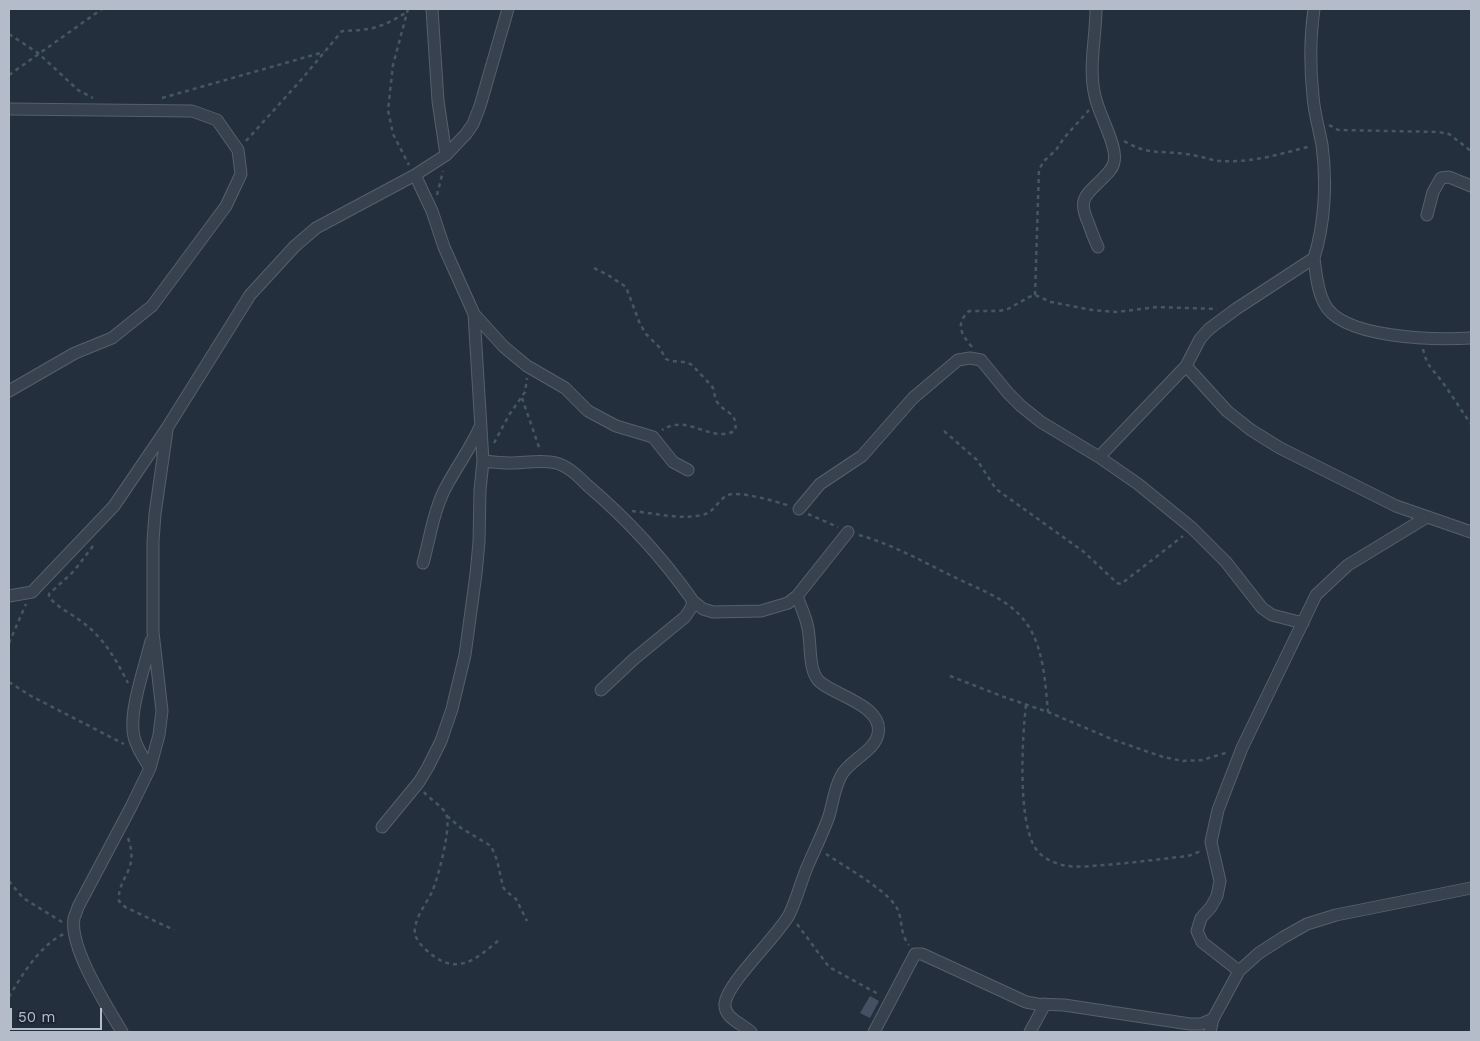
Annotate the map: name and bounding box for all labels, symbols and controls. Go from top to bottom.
scale bar [12,998,105,1030]
text: 50 m [18,1008,55,1026]

